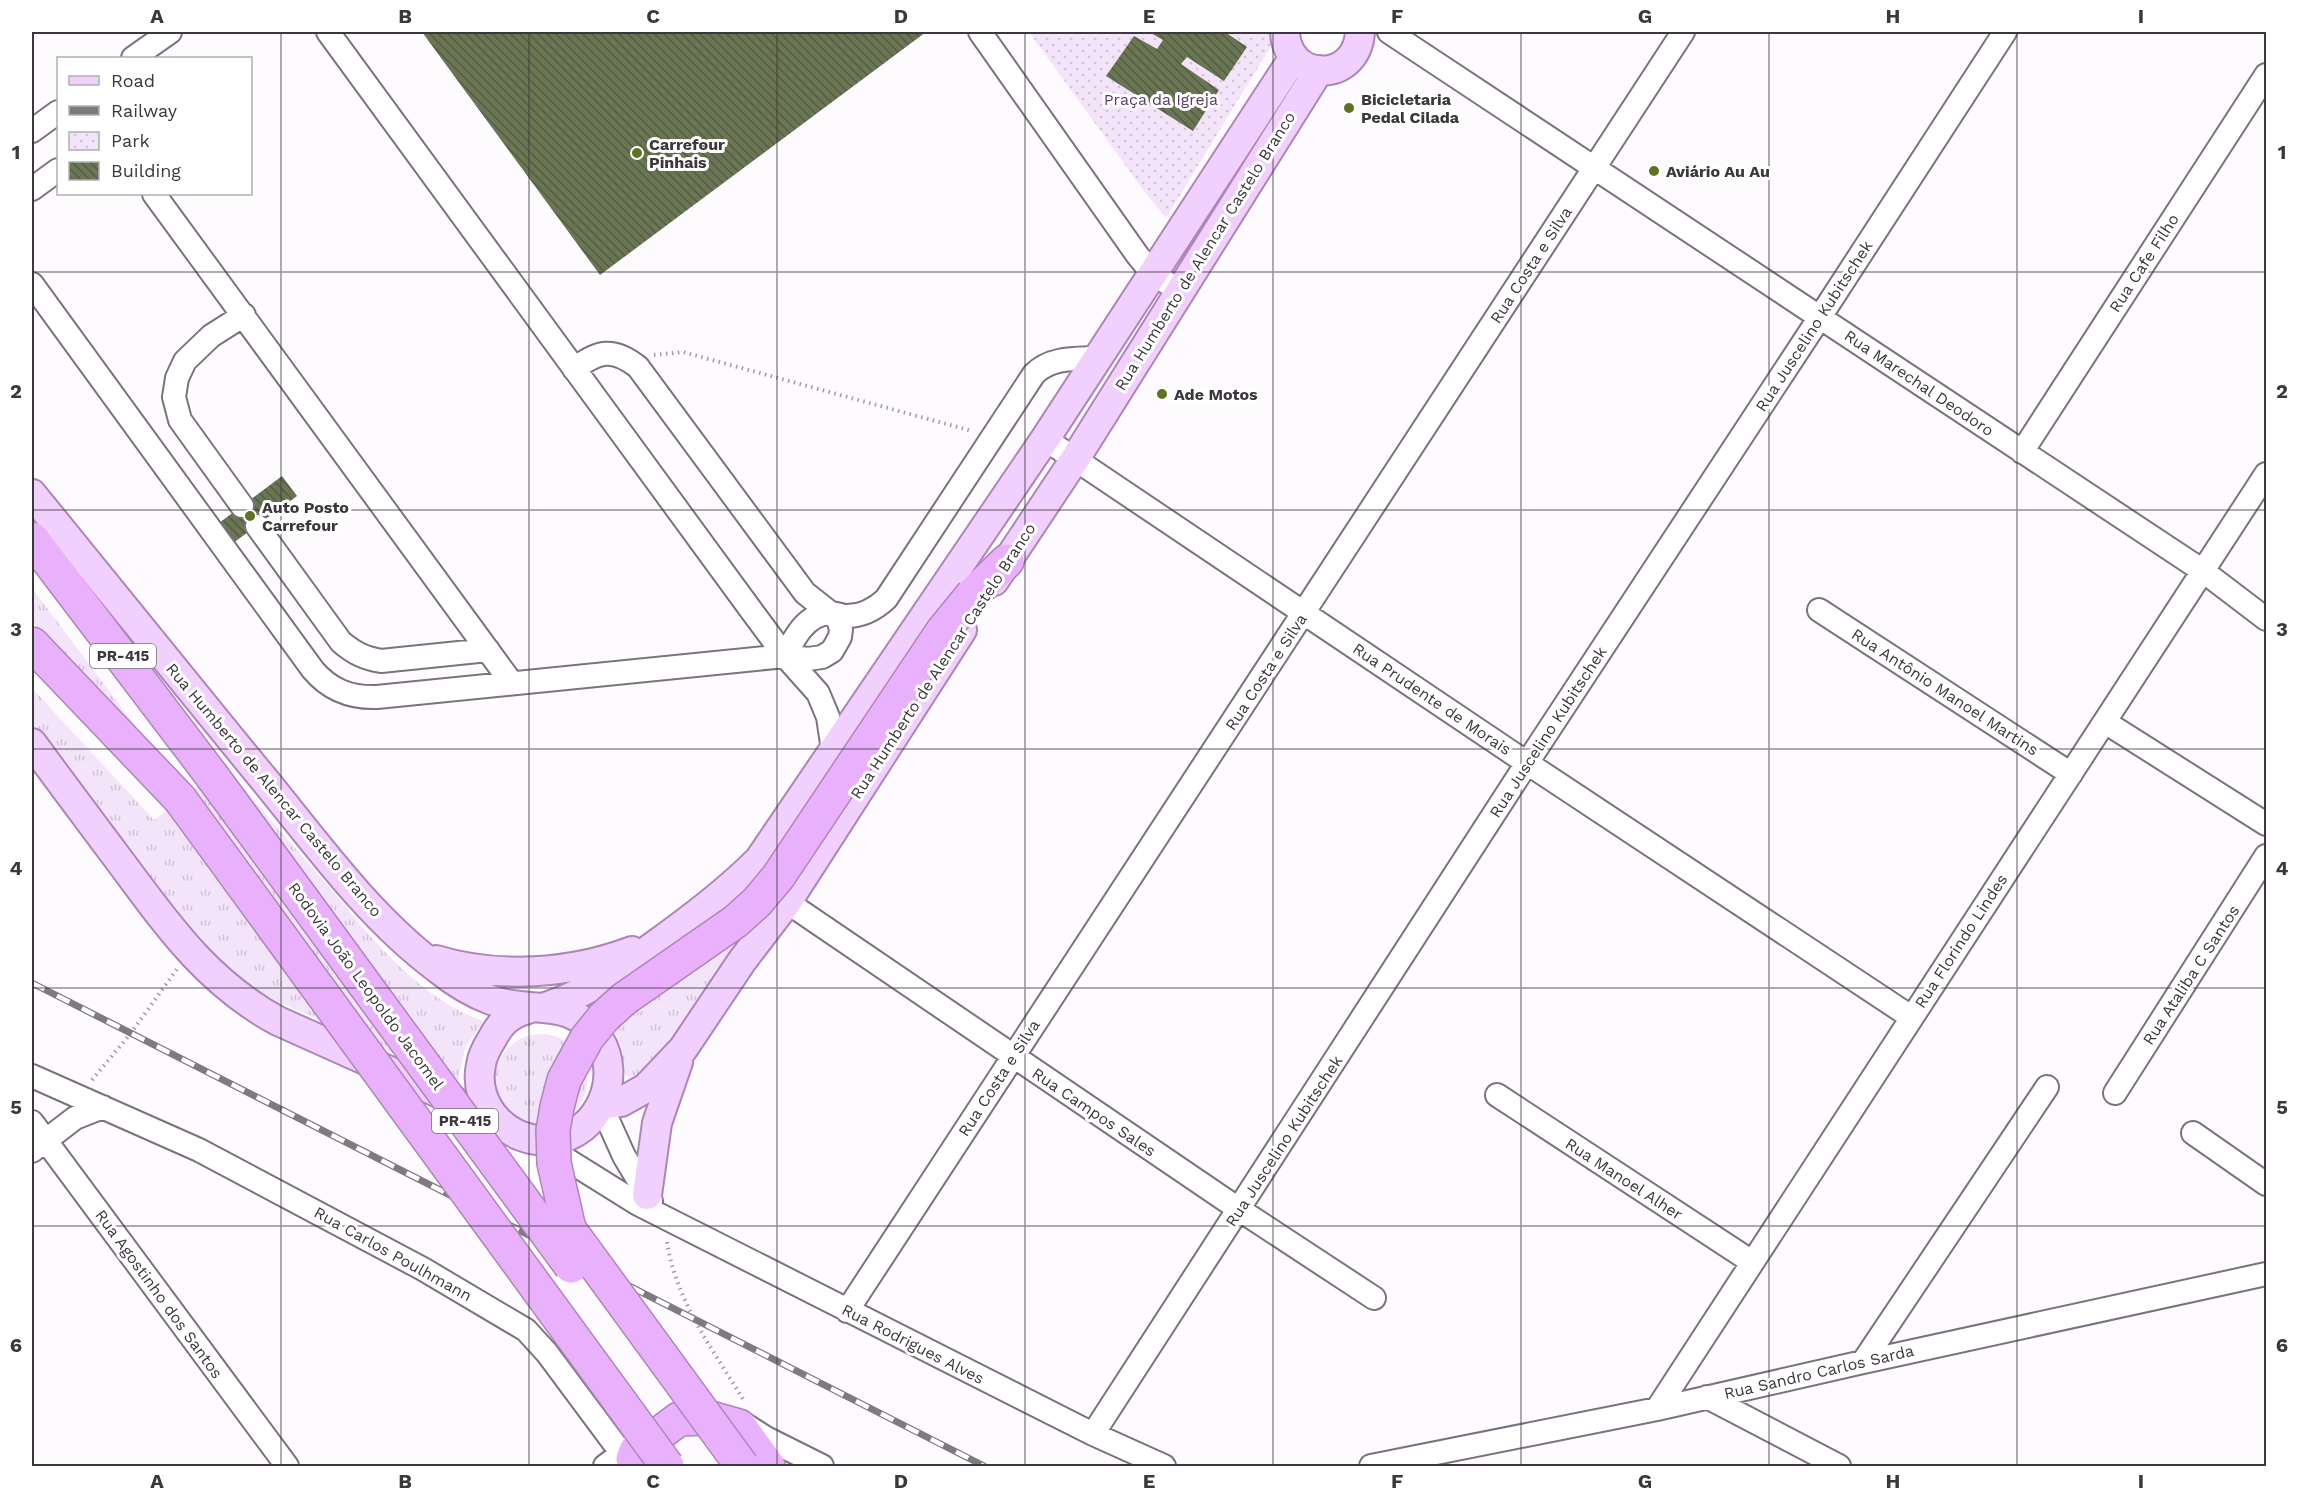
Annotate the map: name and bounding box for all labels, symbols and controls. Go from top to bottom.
text: A [150,4,164,28]
text: B [398,4,412,28]
text: C [646,4,660,28]
text: D [894,4,908,28]
text: E [1143,4,1155,28]
text: F [1391,4,1403,28]
text: G [1638,4,1652,28]
text: H [1886,4,1900,28]
text: I [2138,4,2144,28]
legend [57,57,252,195]
text: Road [111,70,155,91]
park label: Praça da Igreja [1104,90,1218,109]
place label: Bicicletaria Pedal Cilada [1361,90,1460,127]
text: Railway [111,100,178,121]
marker: Bicicletaria Pedal Cilada [1342,101,1356,115]
street label: Rua Humberto de Alencar Castelo Branco [1111,108,1299,394]
text: Park [111,130,150,151]
place label: Carrefour Pinhais [649,135,725,172]
text: 1 [12,140,20,164]
text: 1 [2278,140,2286,164]
marker: Carrefour Pinhais [630,146,644,160]
text: Building [111,160,181,181]
place label: Aviário Au Au [1666,162,1770,181]
marker: Aviário Au Au [1647,164,1661,178]
street label: Rua Costa e Silva [1486,203,1576,327]
street label: Rua Cafe Filho [2105,210,2183,316]
street label: Rua Juscelino Kubitschek [1752,237,1876,415]
street label: Rua Marechal Deodoro [1841,326,1997,440]
text: 2 [10,379,22,403]
text: 2 [2276,379,2288,403]
place label: Ade Motos [1174,385,1258,404]
marker: Ade Motos [1155,387,1169,401]
place label: Auto Posto Carrefour [262,498,349,535]
marker: Auto Posto Carrefour [243,509,257,523]
street label: Rua Humberto de Alencar Castelo Branco [846,519,1040,803]
street label: Rua Costa e Silva [1221,610,1311,734]
text: 3 [10,617,22,641]
text: 3 [2276,617,2288,641]
street label: Rua Antônio Manoel Martins [1848,624,2042,760]
street label: Rua Prudente de Morais [1349,639,1515,759]
street label: Rua Juscelino Kubitschek [1486,643,1610,821]
road number: PR-415 [90,644,156,668]
street label: Rua Humberto de Alencar Castelo Branco [162,659,386,921]
text: 4 [10,856,23,880]
text: 4 [2276,856,2289,880]
street label: Rua Florindo Lindes [1911,870,2011,1012]
street label: Rodovia João Leopoldo Jacomel [284,879,448,1093]
street label: Rua Ataliba C Santos [2139,901,2243,1049]
street label: Rua Costa e Silva [954,1016,1044,1140]
street label: Rua Juscelino Kubitschek [1222,1052,1346,1230]
street label: Rua Campos Sales [1029,1064,1159,1160]
text: 5 [10,1095,22,1119]
text: 5 [2276,1095,2288,1119]
road number: PR-415 [432,1109,498,1133]
street label: Rua Manoel Alher [1562,1134,1687,1224]
street label: Rua Carlos Poulhmann [311,1203,475,1305]
street label: Rua Agostinho dos Santos [91,1206,227,1382]
street label: Rua Rodrigues Alves [839,1300,987,1388]
text: 6 [10,1333,22,1357]
text: 6 [2276,1333,2288,1357]
street label: Rua Sandro Carlos Sarda [1722,1341,1916,1403]
text: A [150,1469,164,1493]
text: B [398,1469,412,1493]
text: C [646,1469,660,1493]
text: D [894,1469,908,1493]
text: E [1143,1469,1155,1493]
text: F [1391,1469,1403,1493]
text: G [1638,1469,1652,1493]
text: H [1886,1469,1900,1493]
text: I [2138,1469,2144,1493]

